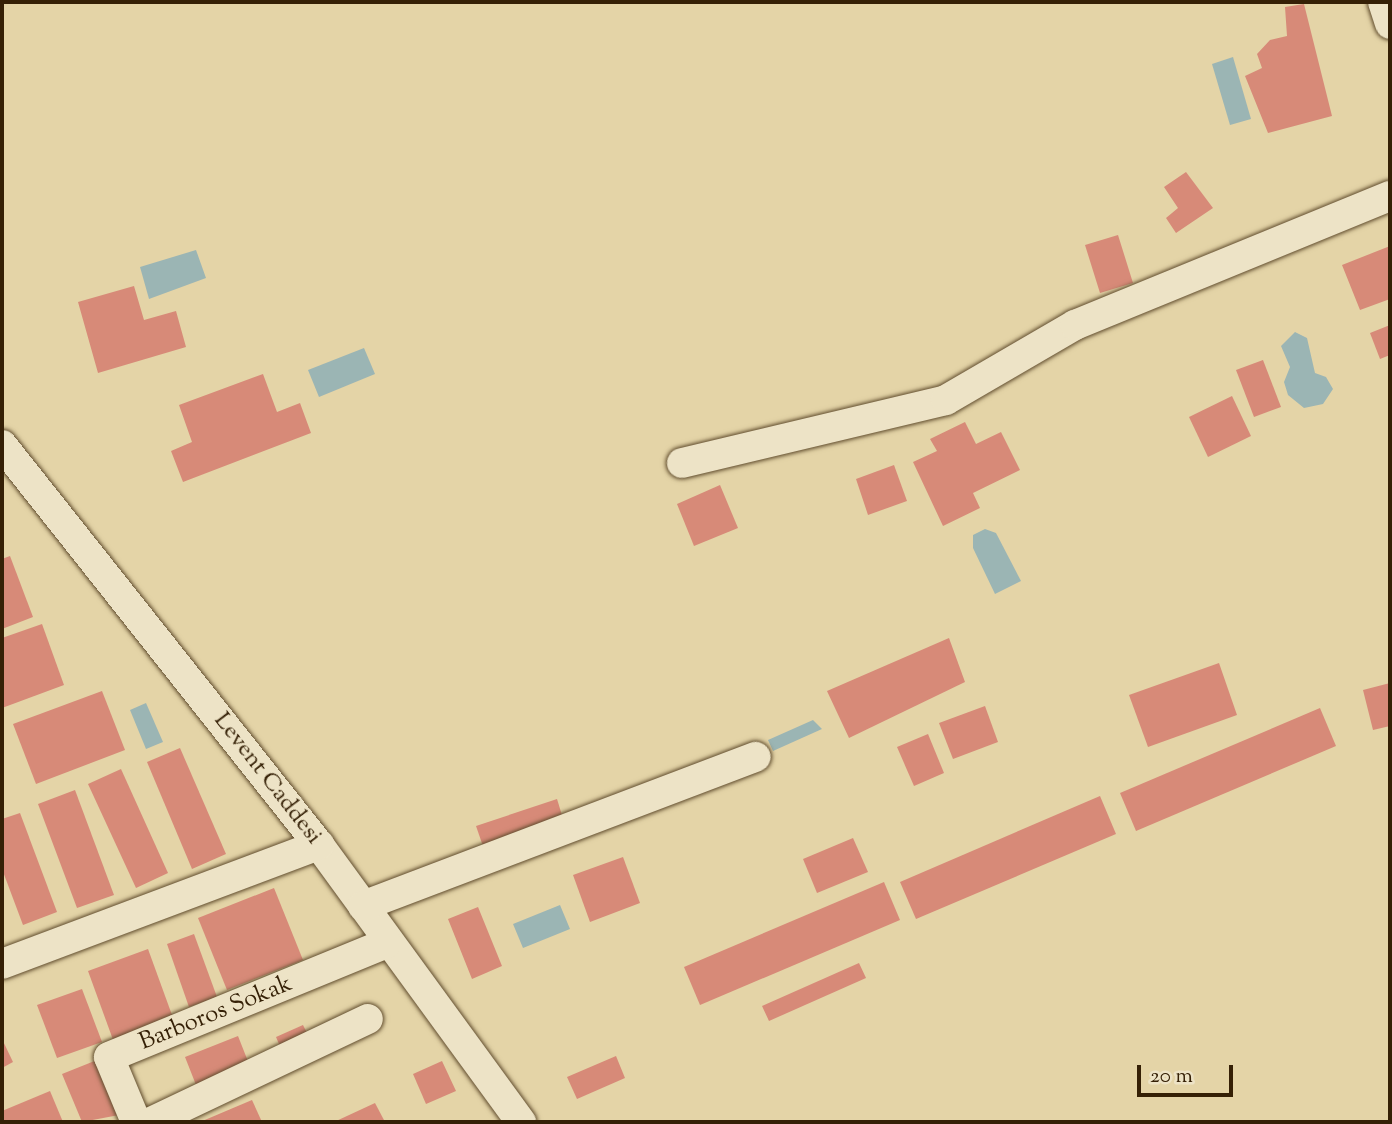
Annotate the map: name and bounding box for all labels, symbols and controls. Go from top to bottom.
street label: Levent Caddesi [207,707,327,851]
street label: Barboros Sokak [135,970,297,1058]
scale bar [1140,1050,1236,1094]
text: 20 m [1150,1062,1193,1092]

